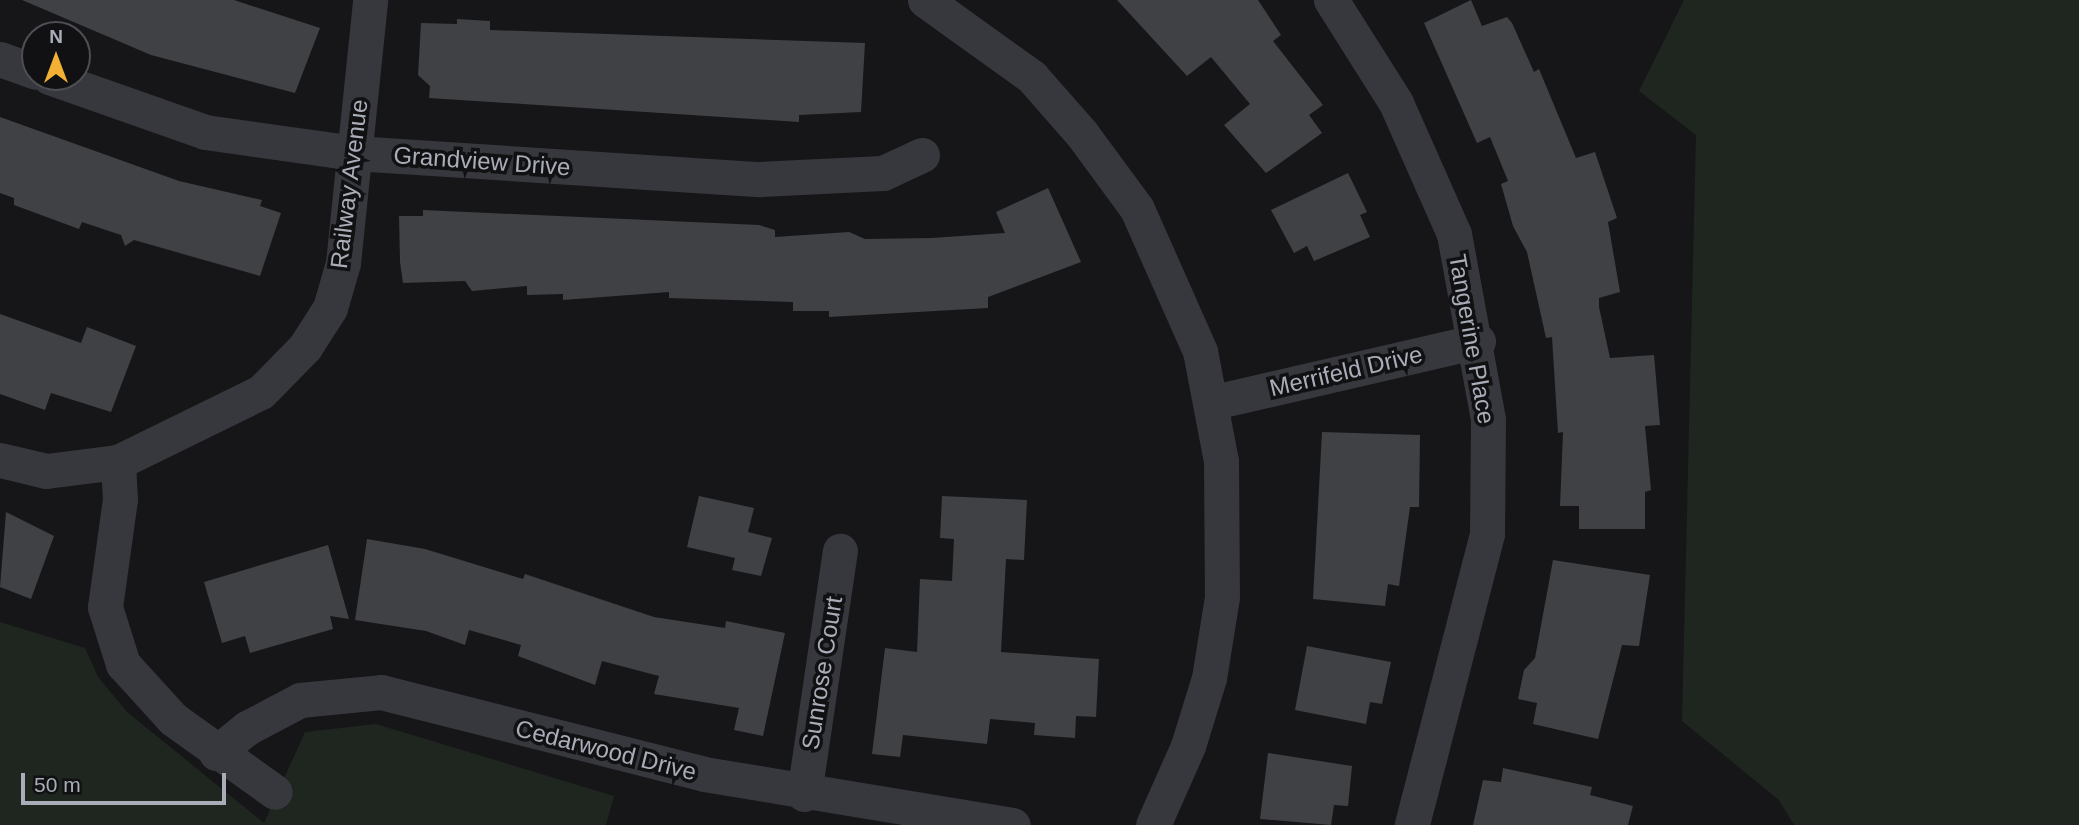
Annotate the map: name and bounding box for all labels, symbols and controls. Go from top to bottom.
north arrow [21,21,91,91]
text: N [49,26,63,47]
street label: Railway Avenue [324,97,374,271]
street label: Grandview Drive [393,140,571,182]
street label: Tangerine Place [1443,252,1501,426]
street label: Merrifeld Drive [1267,339,1425,403]
street label: Sunrose Court [796,594,848,752]
street label: Cedarwood Drive [513,714,699,786]
scale bar [24,758,229,802]
text: 50 m [34,773,81,796]

